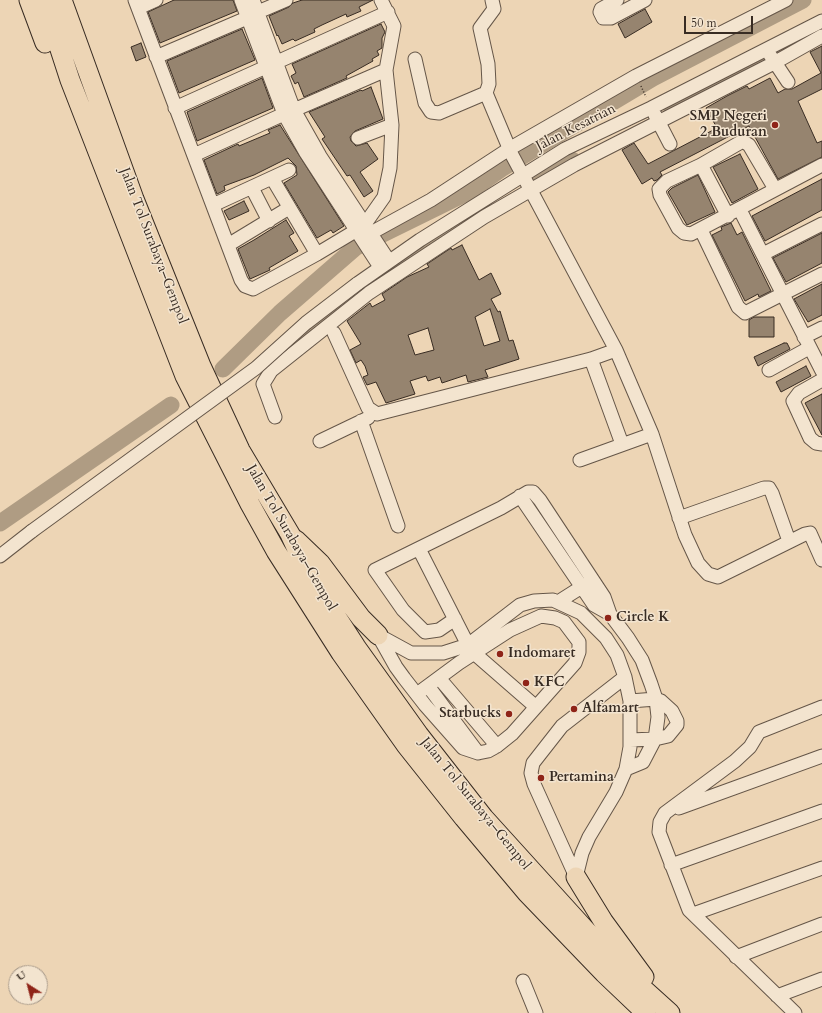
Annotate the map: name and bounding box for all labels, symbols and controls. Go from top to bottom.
scale bar [686,8,755,34]
text: 50 m [691,15,717,31]
street label: Jalan Kesatrian [533,101,619,155]
place label: SMP Negeri 2 Buduran [690,109,767,142]
marker: SMP Negeri 2 Buduran [770,120,780,130]
street label: Jalan Tol Surabaya–Gempol [115,166,191,326]
street label: Jalan Tol Surabaya–Gempol [242,462,340,614]
place label: Circle K [616,610,670,626]
marker: Circle K [603,613,613,623]
place label: Indomaret [508,646,576,662]
marker: Indomaret [495,649,505,659]
place label: KFC [534,675,564,691]
marker: KFC [521,678,531,688]
place label: Alfamart [582,701,639,717]
marker: Alfamart [569,704,579,714]
place label: Starbucks [439,706,501,722]
marker: Starbucks [504,709,514,719]
street label: Jalan Tol Surabaya–Gempol [416,734,534,874]
place label: Pertamina [549,770,614,786]
marker: Pertamina [536,773,546,783]
north arrow [8,965,48,1005]
text: U [13,967,29,984]

